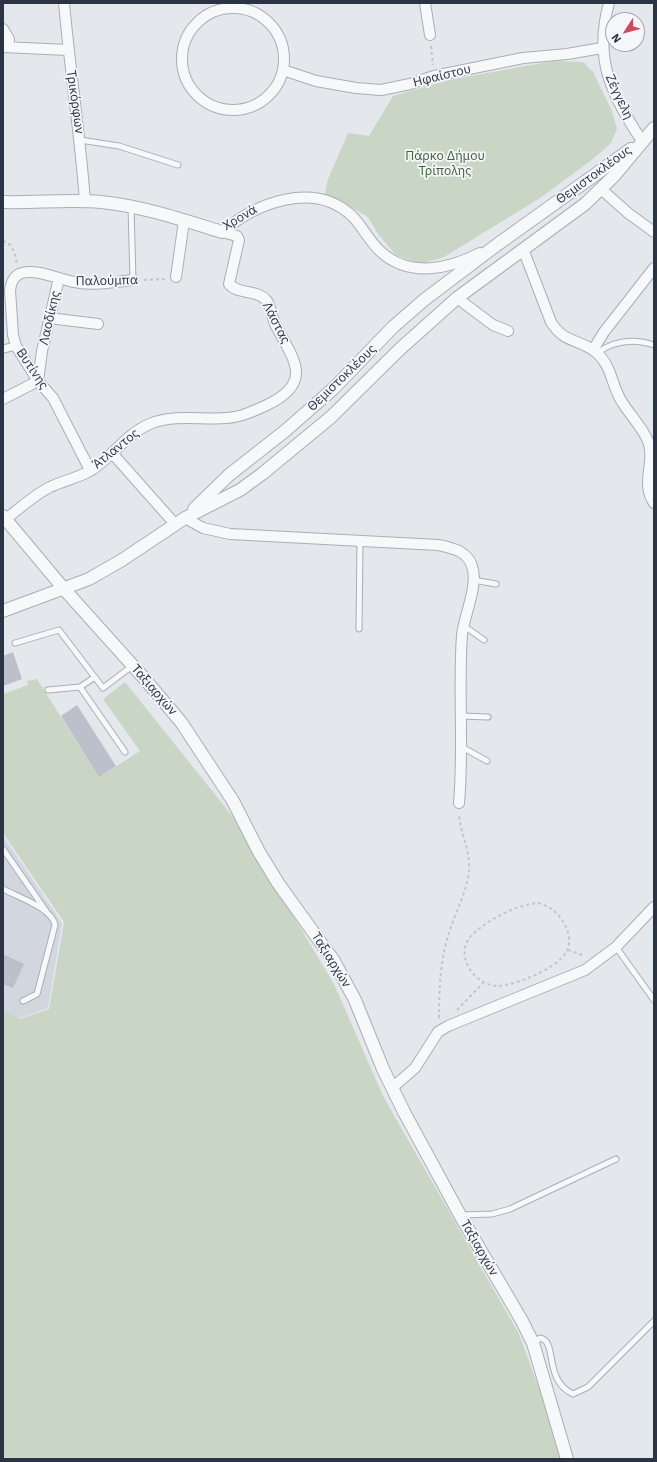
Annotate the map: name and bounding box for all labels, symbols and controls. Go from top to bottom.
north arrow [605,12,645,52]
text: N [608,31,624,46]
street label: Ηφαίστου [411,61,473,91]
street label: Τρικόρφων [63,69,87,135]
street label: Ζέγγελη [602,72,636,122]
street label: Θεμιστοκλέους [553,142,635,208]
park label: Πάρκο Δήμου Τρίπολης [405,148,485,179]
street label: Χρονά [220,202,260,234]
street label: Παλούμπα [76,273,138,289]
street label: Λαοδίκης [36,289,64,347]
street label: Λάστας [259,300,293,346]
street label: Θεμιστοκλέους [304,341,380,415]
street label: Βυτίνης [13,345,51,393]
street label: Άτλαντος [90,426,142,472]
street label: Ταξιαρχών [128,661,180,719]
street label: Ταξιαρχών [308,929,354,991]
street label: Ταξιαρχών [457,1217,501,1279]

